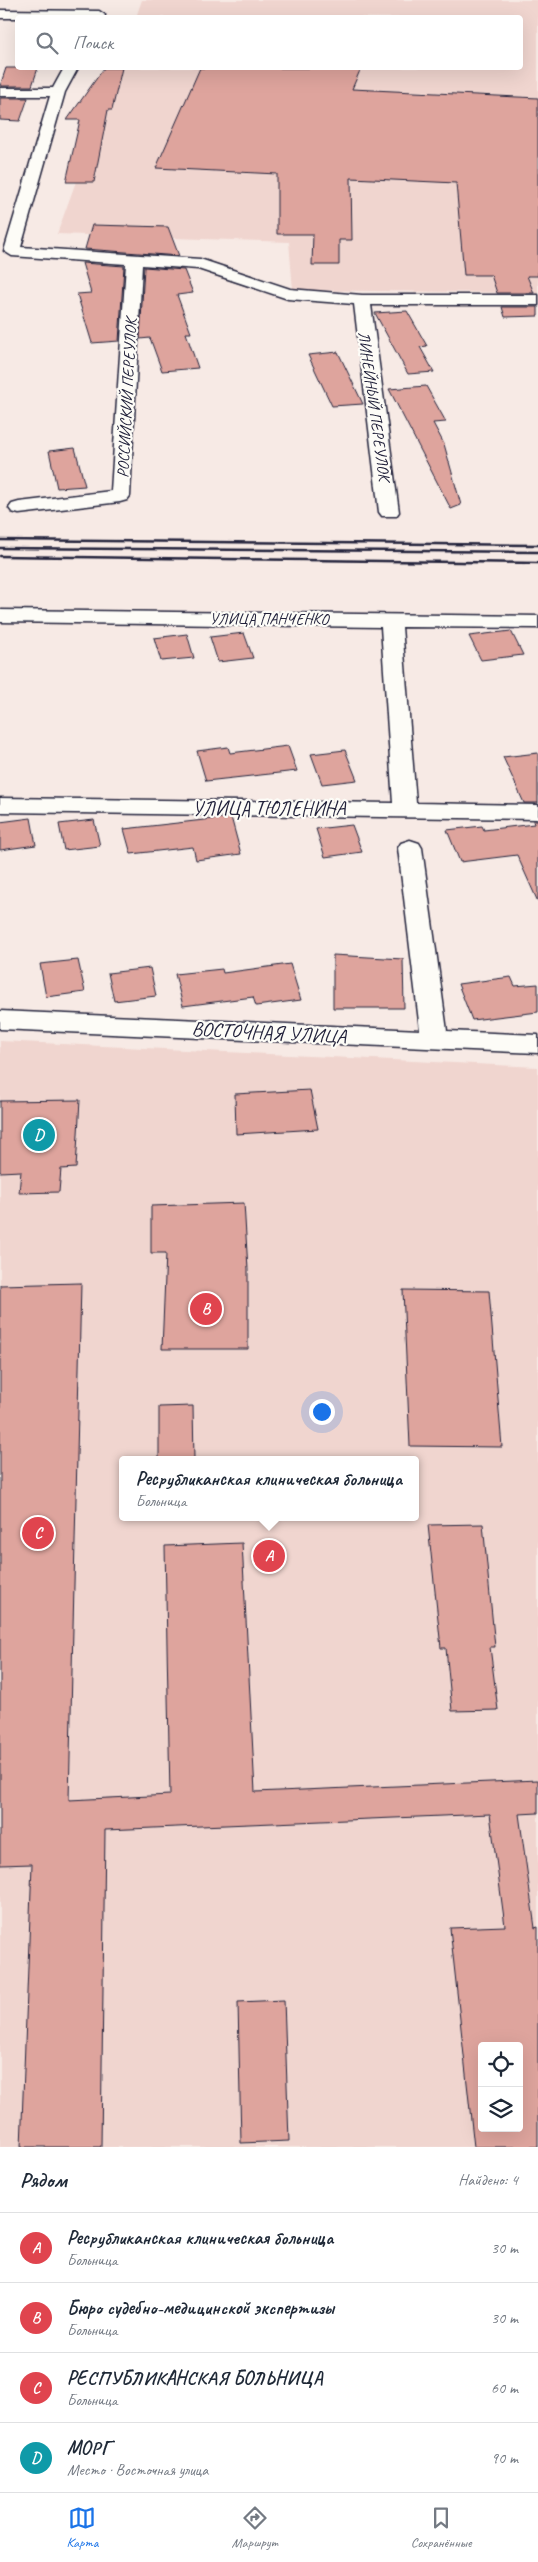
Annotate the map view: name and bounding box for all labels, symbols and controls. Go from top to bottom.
search box [15,15,523,70]
icon: search [33,29,61,57]
text: Поиск [73,31,113,55]
street label: РОССИЙСКИЙ ПЕРЕУЛОК [113,315,141,478]
street label: ЛИНЕЙНЫЙ ПЕРЕУЛОК [354,330,395,485]
street label: УЛИЦА ПАНЧЕНКО [210,609,330,629]
street label: УЛИЦА ТЮЛЕНИНА [192,796,347,821]
street label: ВОСТОЧНАЯ УЛИЦА [191,1016,348,1049]
pin: D [23,1116,55,1154]
pin: B [190,1290,222,1328]
your location [309,1399,335,1425]
popup [119,1456,419,1521]
text: Ресрубликанская клиническая больница [136,1467,402,1491]
text: Больница [136,1491,186,1511]
pin: C [22,1514,54,1552]
pin: A [253,1537,285,1575]
map controls [478,2042,523,2132]
button: locate [478,2042,523,2087]
button: layers [478,2087,523,2132]
text: Рядом [20,2167,67,2193]
text: Найдено: 4 [458,2170,518,2190]
text: Ресрубликанская клиническая больница [67,2226,333,2250]
text: A [32,2238,40,2258]
text: 30 m [491,2238,518,2258]
text: Больница [67,2250,117,2270]
text: Бюро судебно-медицинской экспертизы [67,2296,334,2320]
text: B [32,2308,40,2328]
text: 30 m [491,2308,518,2328]
text: Больница [67,2320,117,2340]
text: РЕСПУБЛИКАНСКАЯ БОЛЬНИЦА [67,2366,323,2390]
text: C [32,2378,40,2398]
text: 60 m [491,2378,518,2398]
text: Больница [67,2390,117,2410]
text: МОРГ [67,2436,111,2460]
text: D [31,2448,41,2468]
text: 90 m [491,2448,518,2468]
text: Место · Восточная улица [67,2460,208,2480]
tab: Карта [66,2504,99,2551]
tab: Маршрут [231,2504,278,2551]
tab: Сохранённые [411,2504,471,2551]

